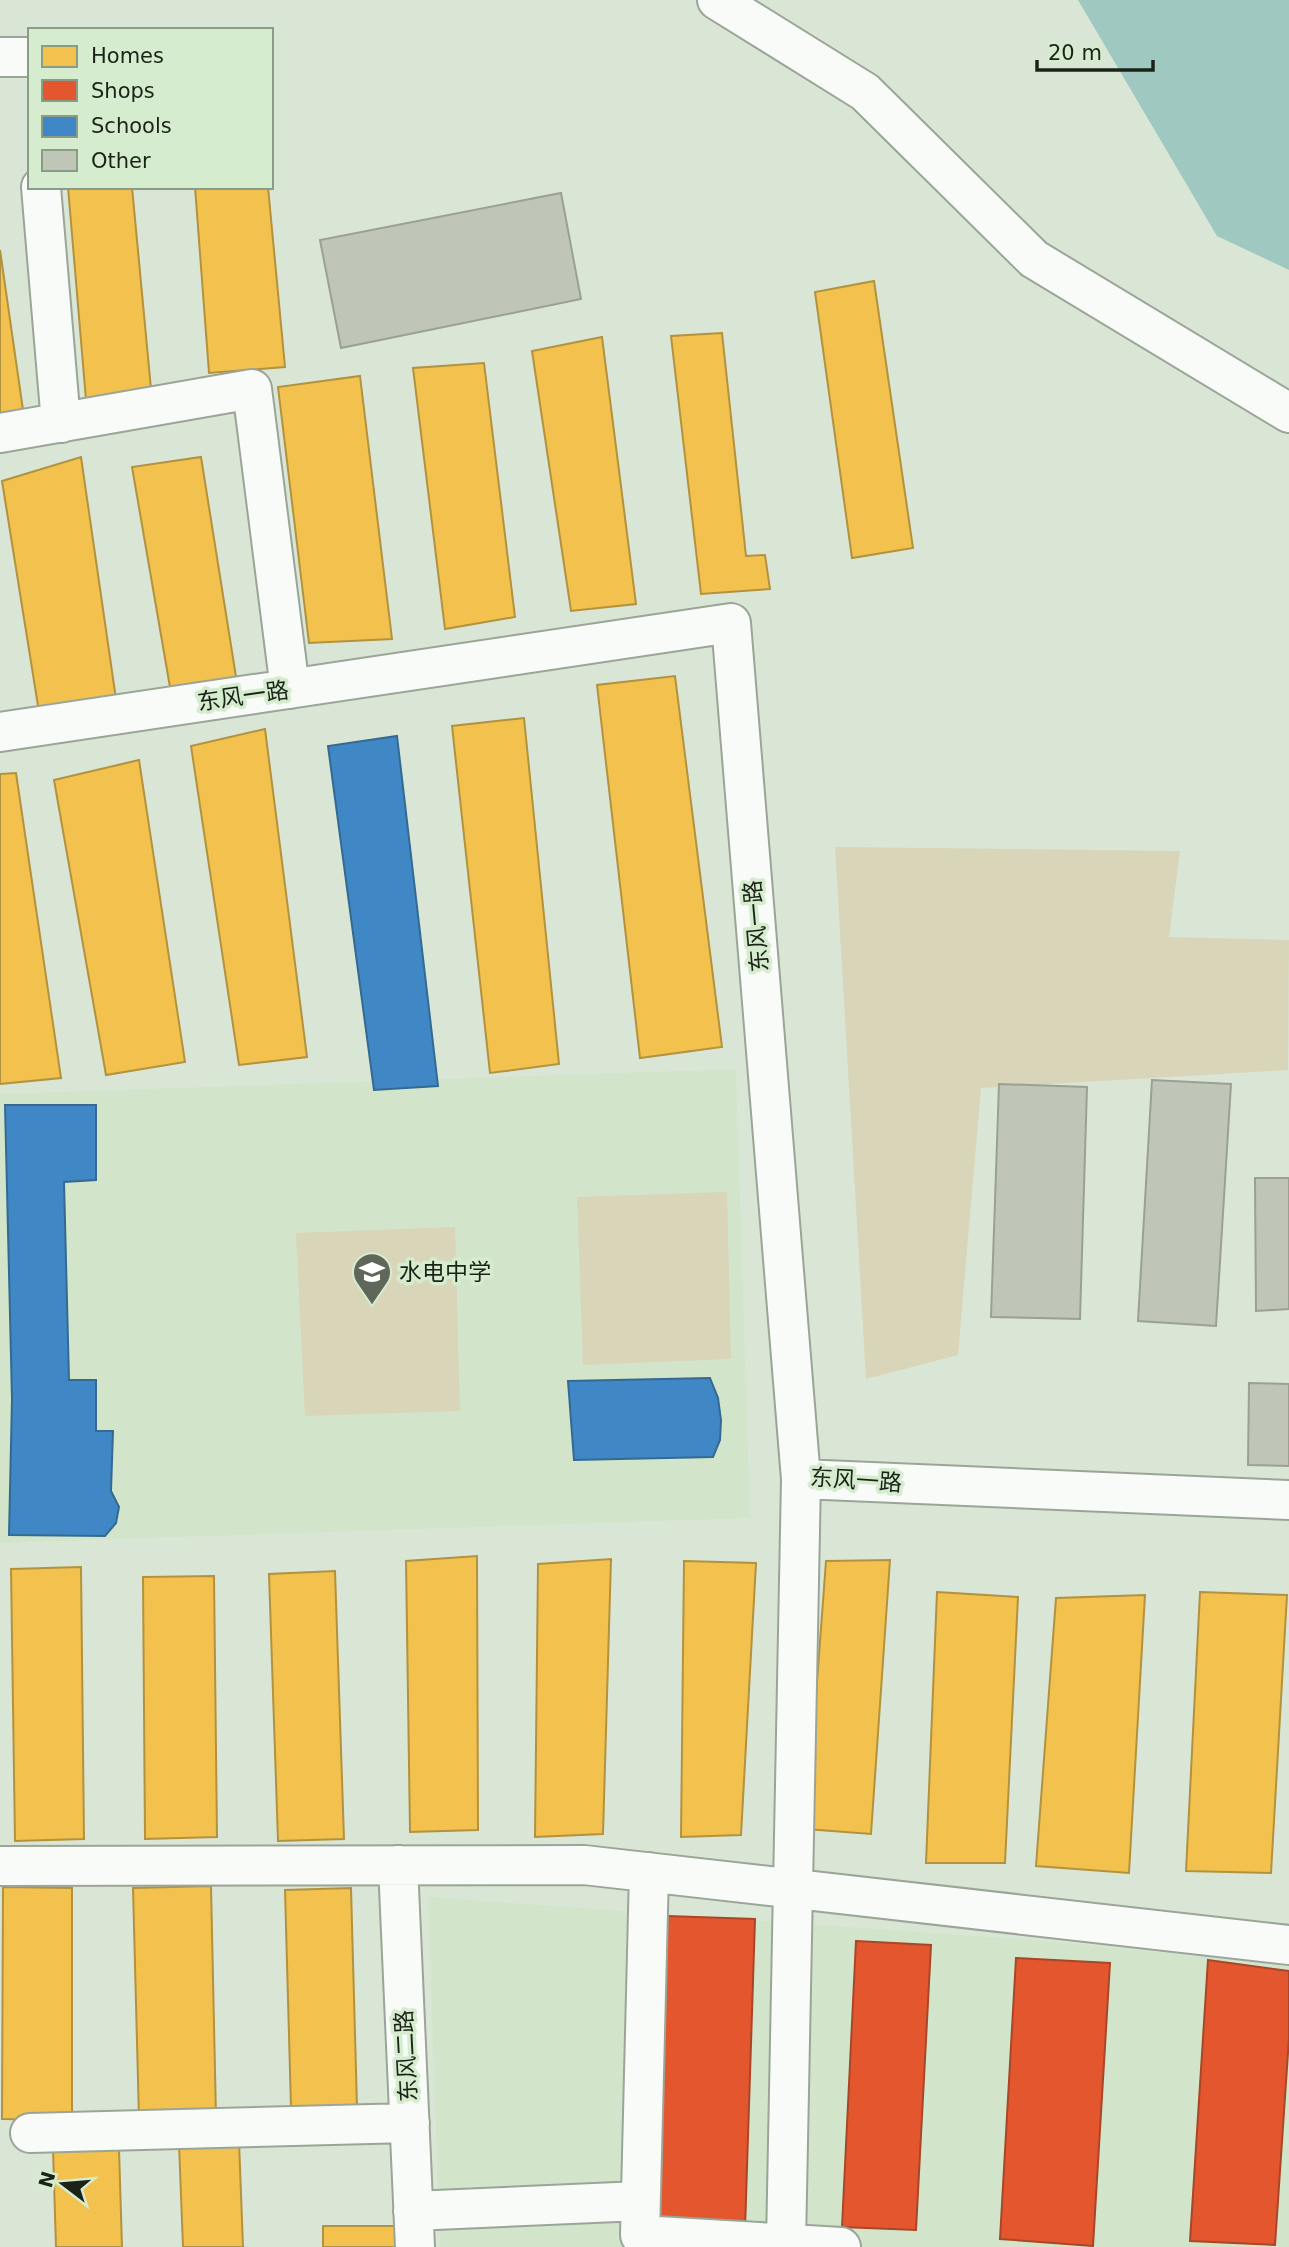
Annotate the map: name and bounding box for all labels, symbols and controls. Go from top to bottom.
legend [28,28,273,189]
scale bar [1037,28,1152,72]
text: 20 m [1048,41,1102,65]
text: Homes [91,44,164,68]
text: Shops [91,79,155,103]
text: Schools [91,114,172,138]
text: Other [91,149,151,173]
street label: 东风一路 [196,677,290,715]
street label: 东风一路 [739,879,773,973]
school or university icon: 水电中学 [351,1251,393,1306]
place label: 水电中学 [399,1259,491,1285]
street label: 东风一路 [809,1464,903,1496]
street label: 东风二路 [391,2009,421,2103]
north arrow [28,2149,98,2219]
text: N [34,2169,59,2190]

